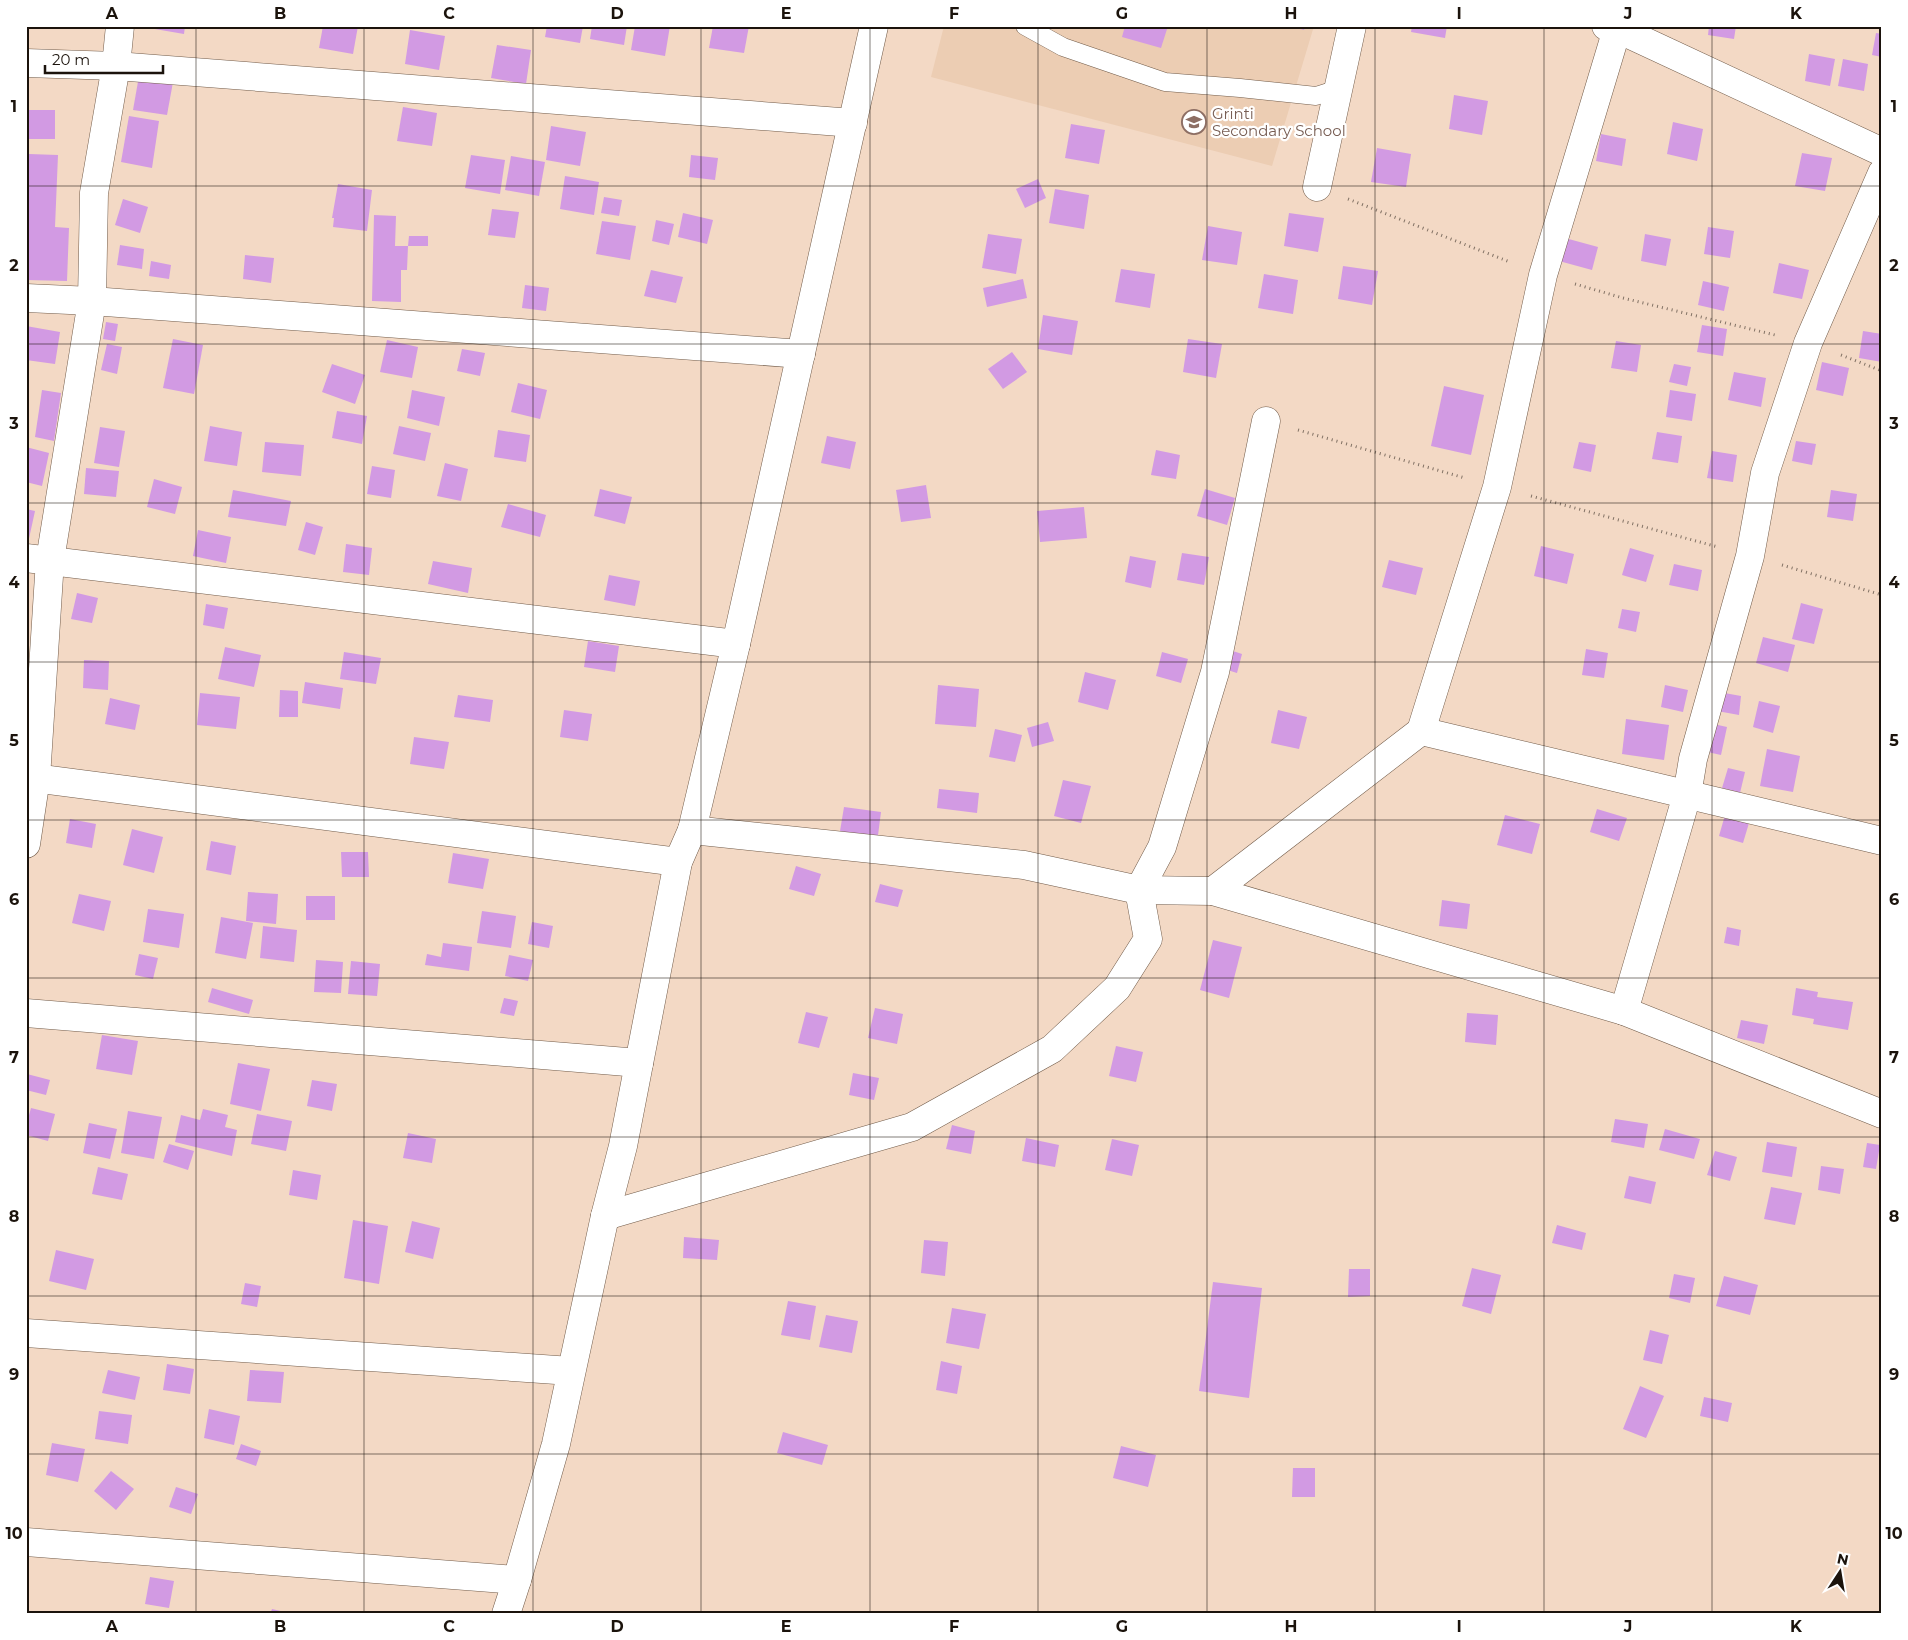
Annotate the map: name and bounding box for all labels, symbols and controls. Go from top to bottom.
text: A [105,4,119,23]
text: B [274,4,286,23]
text: C [443,4,455,23]
text: D [610,4,624,23]
text: E [781,4,791,23]
text: F [949,4,959,23]
text: G [1116,4,1128,23]
text: H [1285,4,1297,23]
text: I [1456,4,1462,23]
text: J [1623,4,1632,23]
text: K [1790,4,1803,23]
scale bar [45,42,162,74]
text: 20 m [52,50,90,69]
text: 1 [11,97,17,116]
text: 1 [1891,97,1897,116]
place label: Grinti Secondary School [1212,104,1346,140]
school or university icon: Grinti Secondary School [1181,109,1207,135]
text: 2 [9,256,19,275]
text: 2 [1889,256,1899,275]
text: 3 [8,414,19,433]
text: 3 [1888,414,1899,433]
text: 4 [8,573,20,592]
text: 4 [1888,573,1900,592]
text: 5 [9,731,19,750]
text: 5 [1889,731,1899,750]
text: 6 [9,890,19,909]
text: 6 [1889,890,1899,909]
text: 7 [9,1048,19,1067]
text: 7 [1889,1048,1899,1067]
text: 8 [9,1207,19,1226]
text: 8 [1889,1207,1899,1226]
text: 9 [9,1365,19,1384]
text: 9 [1889,1365,1899,1384]
text: 10 [5,1524,23,1543]
text: 10 [1885,1524,1903,1543]
north arrow [1816,1548,1866,1598]
text: N [1835,1549,1850,1569]
text: A [105,1617,119,1636]
text: B [274,1617,286,1636]
text: C [443,1617,455,1636]
text: D [610,1617,624,1636]
text: E [781,1617,791,1636]
text: F [949,1617,959,1636]
text: G [1116,1617,1128,1636]
text: H [1285,1617,1297,1636]
text: I [1456,1617,1462,1636]
text: J [1623,1617,1632,1636]
text: K [1790,1617,1803,1636]

